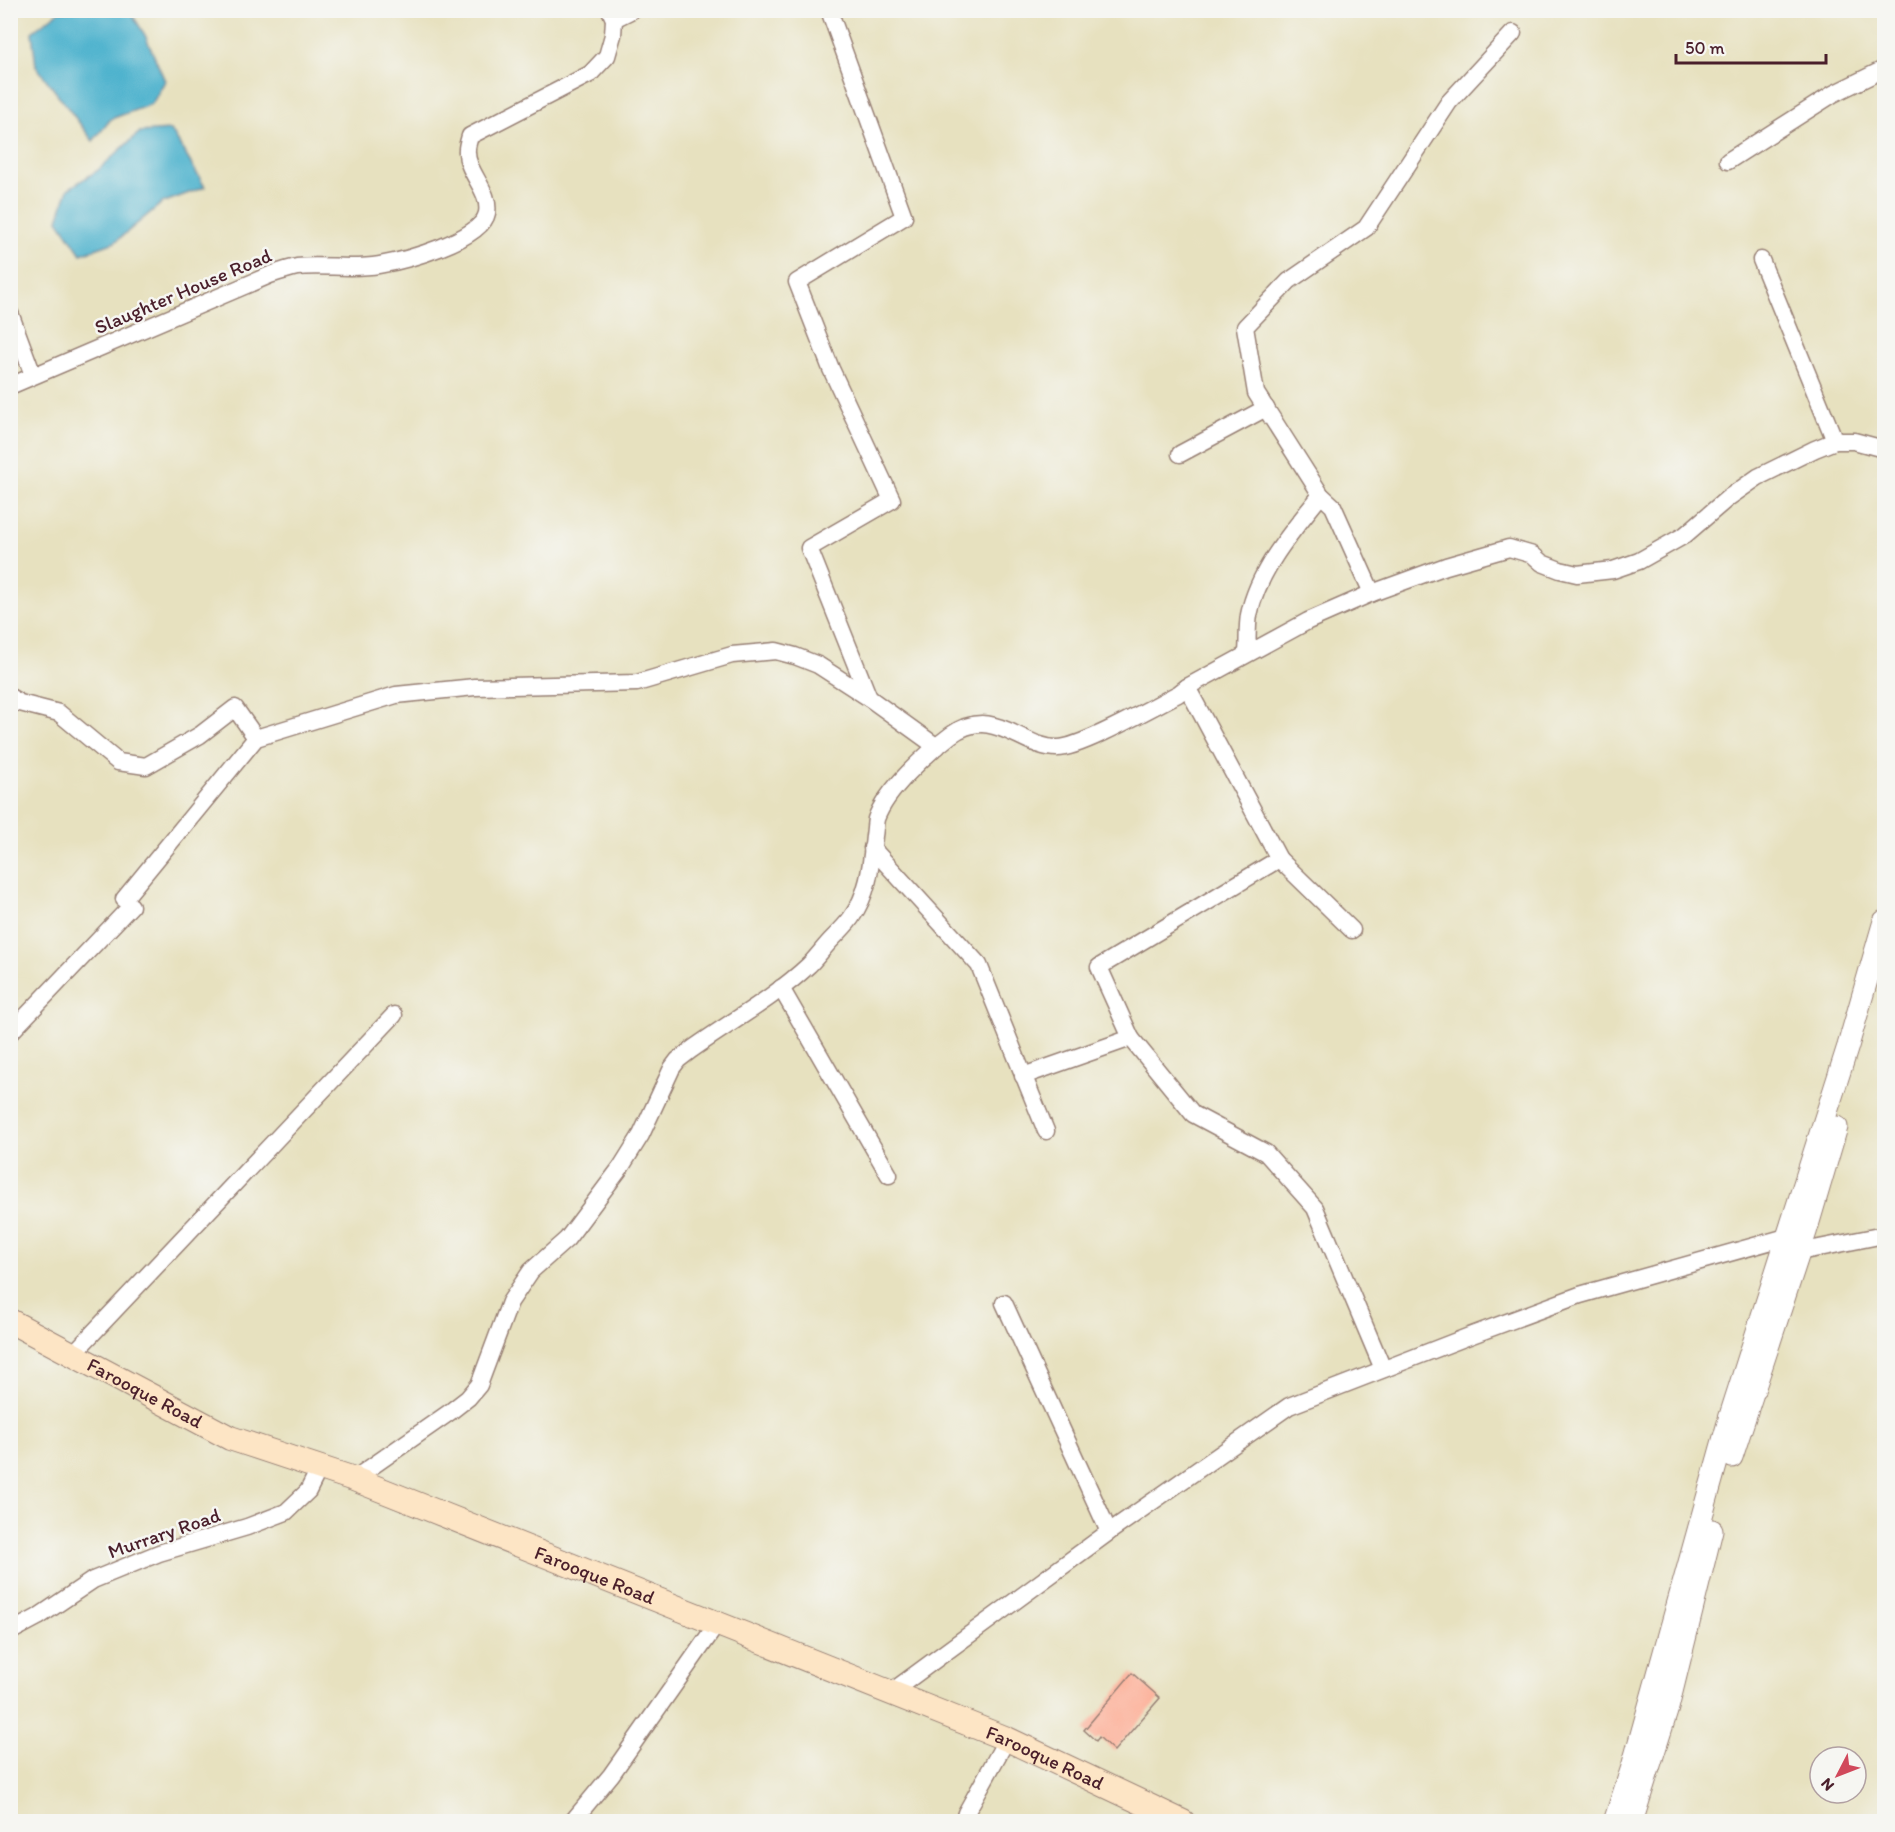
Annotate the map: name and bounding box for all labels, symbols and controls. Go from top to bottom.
scale bar [1676,27,1826,65]
text: 50 m [1685,37,1725,59]
street label: Slaughter House Road [91,243,275,339]
street label: Farooque Road [83,1352,207,1433]
street label: Murrary Road [105,1502,224,1563]
street label: Farooque Road [531,1540,658,1610]
street label: Farooque Road [983,1720,1108,1795]
north arrow [1808,1745,1868,1805]
text: N [1817,1774,1838,1795]

